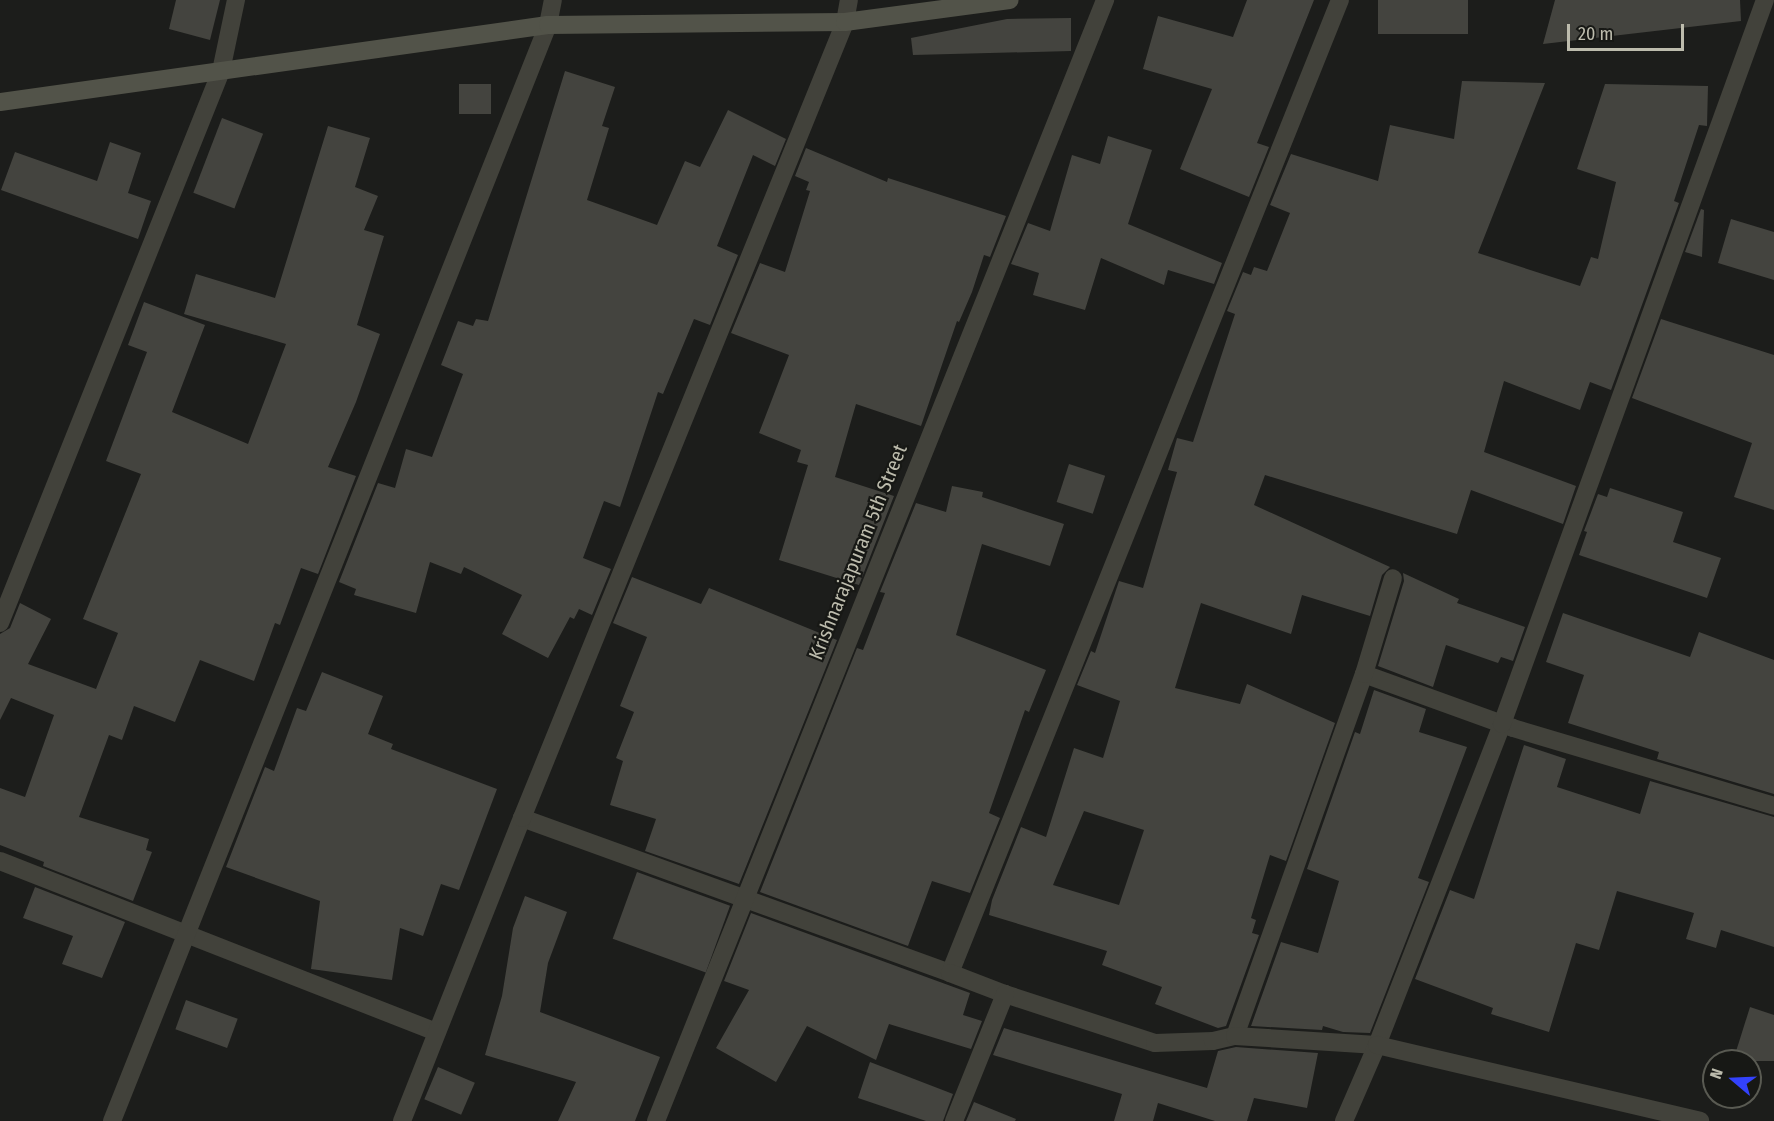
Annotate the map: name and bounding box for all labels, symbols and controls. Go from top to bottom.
scale bar [1570,12,1687,50]
text: 20 m [1578,23,1613,45]
street label: Krishnarajapuram 5th Street [804,441,912,663]
north arrow [1702,1049,1762,1109]
text: N [1706,1066,1727,1081]

